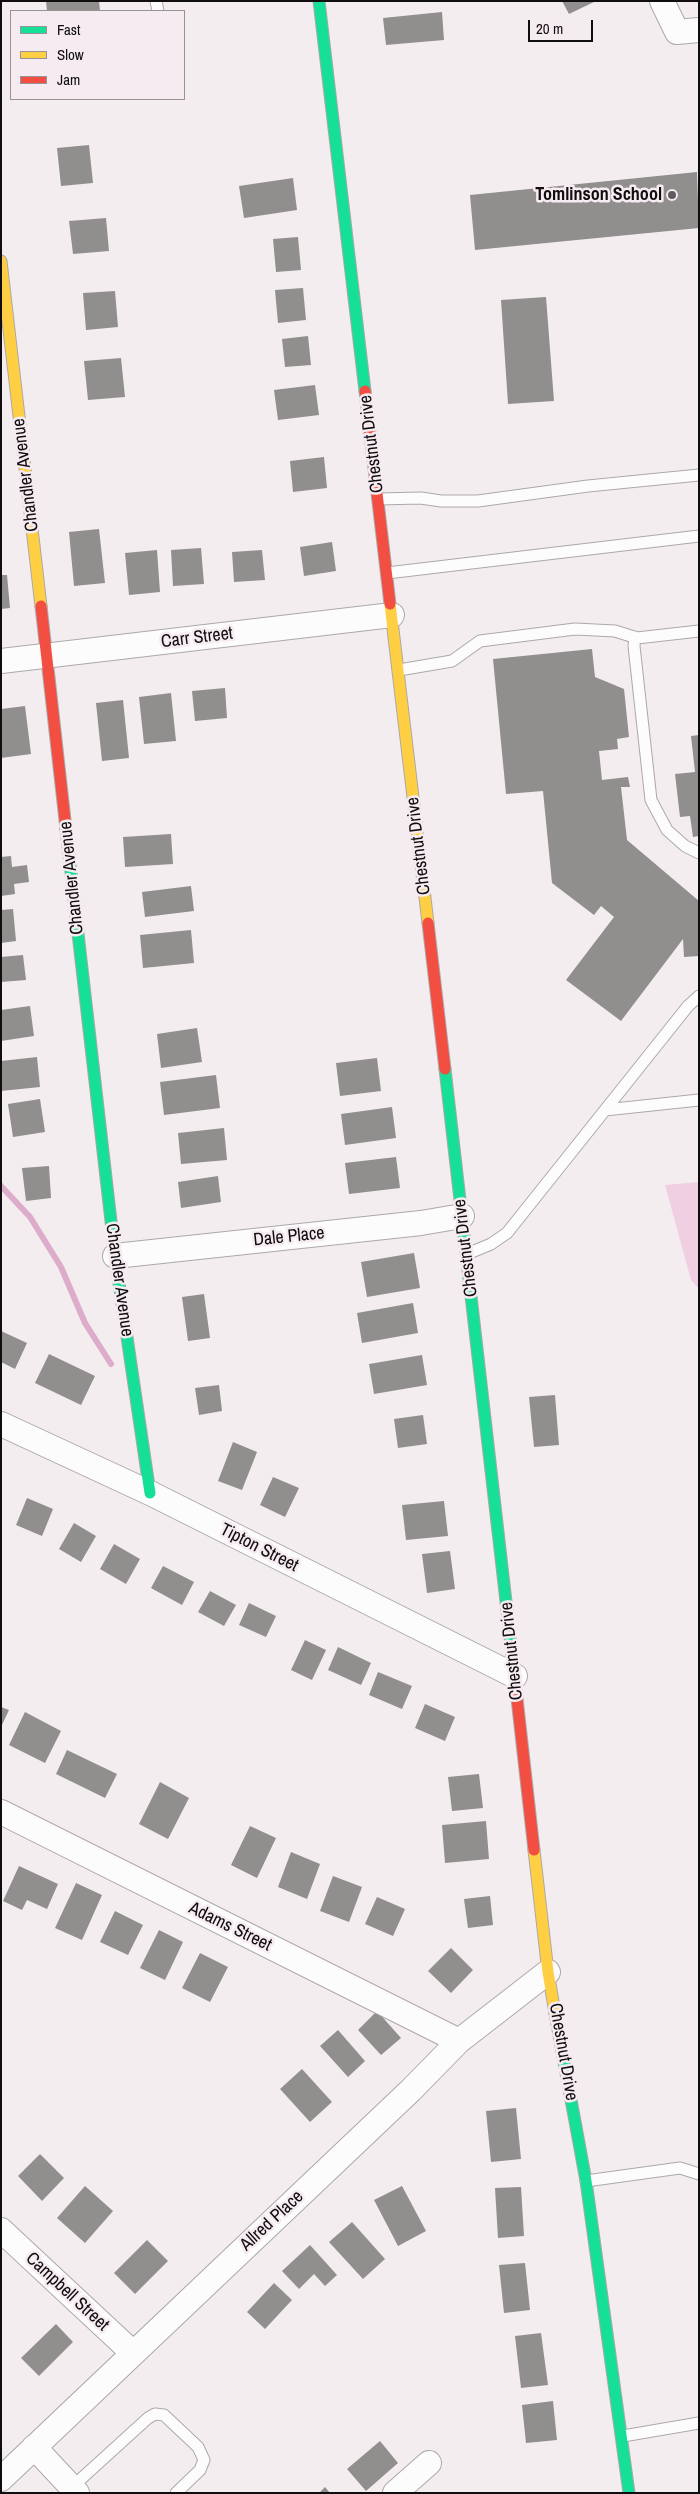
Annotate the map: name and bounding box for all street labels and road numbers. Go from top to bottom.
street label: Chestnut Drive [355,394,389,494]
street label: Chandler Avenue [8,417,44,533]
street label: Carr Street [160,623,234,653]
street label: Chestnut Drive [402,796,436,896]
street label: Chandler Avenue [55,820,89,936]
street label: Chestnut Drive [449,1198,483,1298]
street label: Chandler Avenue [100,1222,138,1338]
street label: Dale Place [252,1223,326,1251]
street label: Tipton Street [216,1519,302,1577]
street label: Chestnut Drive [496,1601,528,1701]
street label: Adams Street [185,1898,275,1956]
street label: Chestnut Drive [544,2002,582,2102]
street label: Allred Place [236,2186,308,2256]
street label: Campbell Street [21,2248,113,2336]

